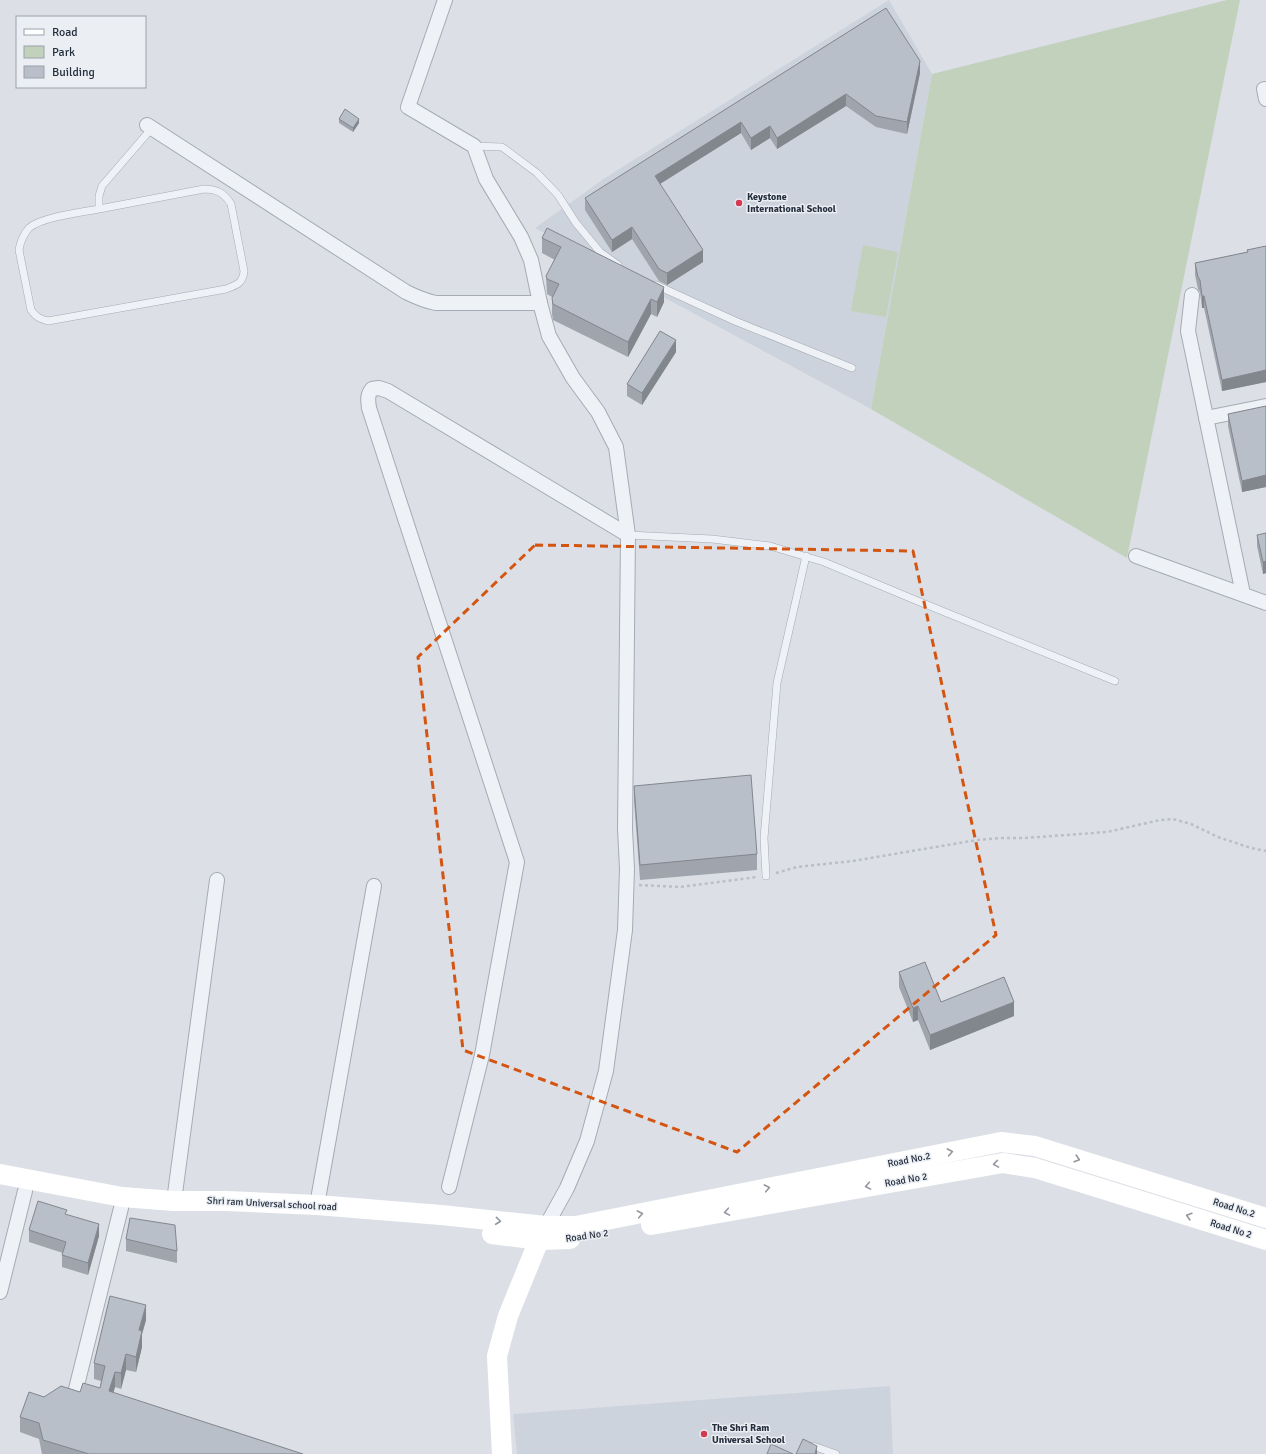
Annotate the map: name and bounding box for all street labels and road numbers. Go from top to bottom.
street label: Road No.2 [886,1150,932,1170]
street label: Road No 2 [884,1170,928,1190]
street label: Shri ram Universal school road [207,1195,337,1213]
street label: Road No.2 [1211,1196,1257,1220]
street label: Road No 2 [1209,1217,1253,1241]
street label: Road No 2 [565,1227,609,1245]

